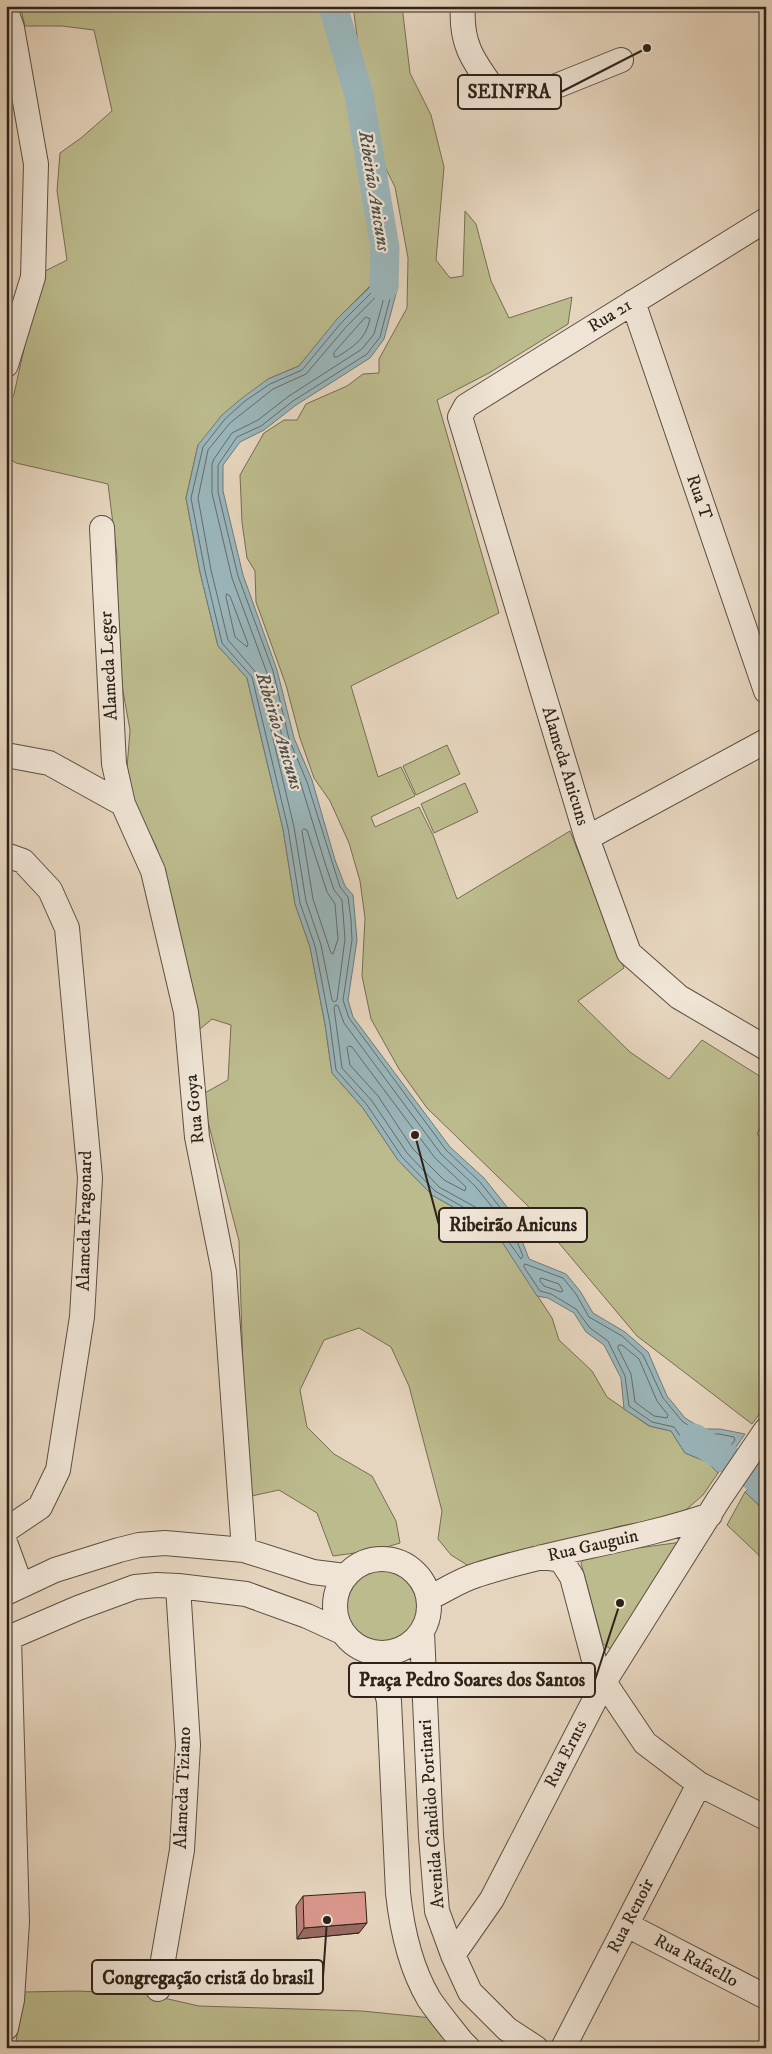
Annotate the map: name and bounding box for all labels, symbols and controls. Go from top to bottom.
callout: SEINFRA [458,75,561,109]
text: SEINFRA [467,81,552,104]
water label: Ribeirão Anicuns [353,128,395,254]
street label: Rua 21 [584,294,636,338]
street label: Rua T [681,472,717,523]
street label: Alameda Leger [95,611,123,721]
water label: Ribeirão Anicuns [250,668,308,794]
street label: Alameda Anicuns [536,704,594,828]
street label: Rua Goya [180,1073,210,1145]
street label: Alameda Fragonard [73,1151,97,1291]
callout: Ribeirão Anicuns [439,1208,587,1242]
text: Ribeirão Anicuns [449,1214,578,1237]
street label: Rua Gauguin [545,1525,641,1567]
callout: Praça Pedro Soares dos Santos [349,1663,595,1697]
text: Praça Pedro Soares dos Santos [359,1669,586,1692]
street label: Rua Ernts [540,1717,592,1791]
street label: Avenida Cândido Portinari [414,1719,450,1909]
street label: Alameda Tiziano [170,1726,196,1849]
street label: Rua Renoir [603,1875,659,1957]
street label: Rua Rafaello [650,1930,742,1992]
callout: Congregação cristã do brasil [92,1960,323,1994]
text: Congregação cristã do brasil [102,1967,314,1990]

